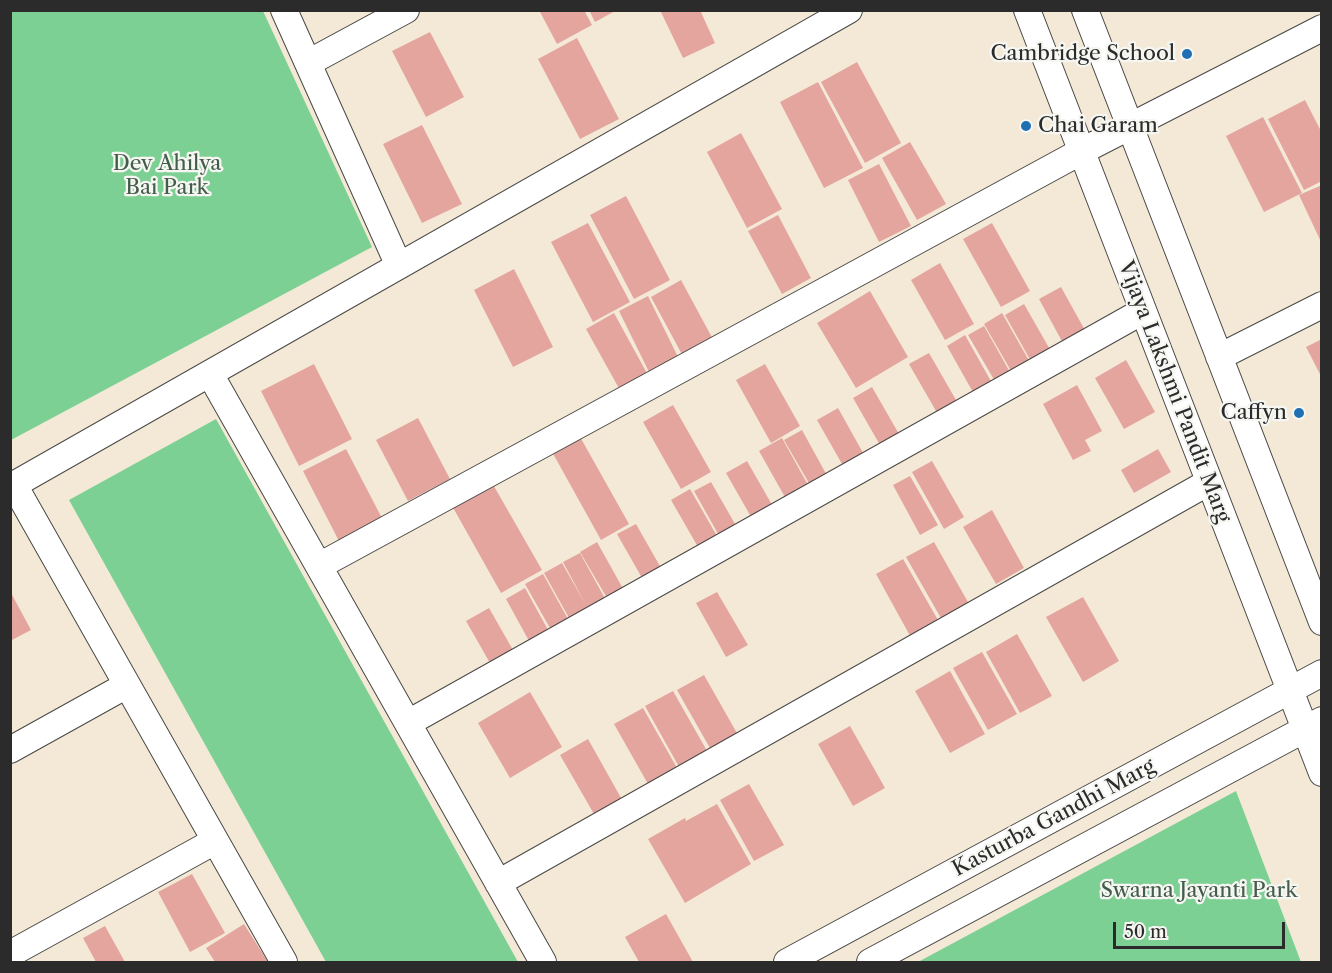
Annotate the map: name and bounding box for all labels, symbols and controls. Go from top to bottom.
place label: Cambridge School [990,41,1175,67]
marker: Cambridge School [1180,47,1194,61]
place label: Chai Garam [1038,113,1158,139]
marker: Chai Garam [1019,119,1033,133]
park label: Dev Ahilya Bai Park [113,151,221,201]
street label: Vijaya Lakshmi Pandit Marg [1112,257,1236,527]
place label: Caffyn [1220,400,1287,426]
marker: Caffyn [1292,406,1306,420]
street label: Kasturba Gandhi Marg [948,754,1160,882]
park label: Swarna Jayanti Park [1101,878,1297,904]
scale bar [1116,910,1288,948]
text: 50 m [1124,921,1167,943]

